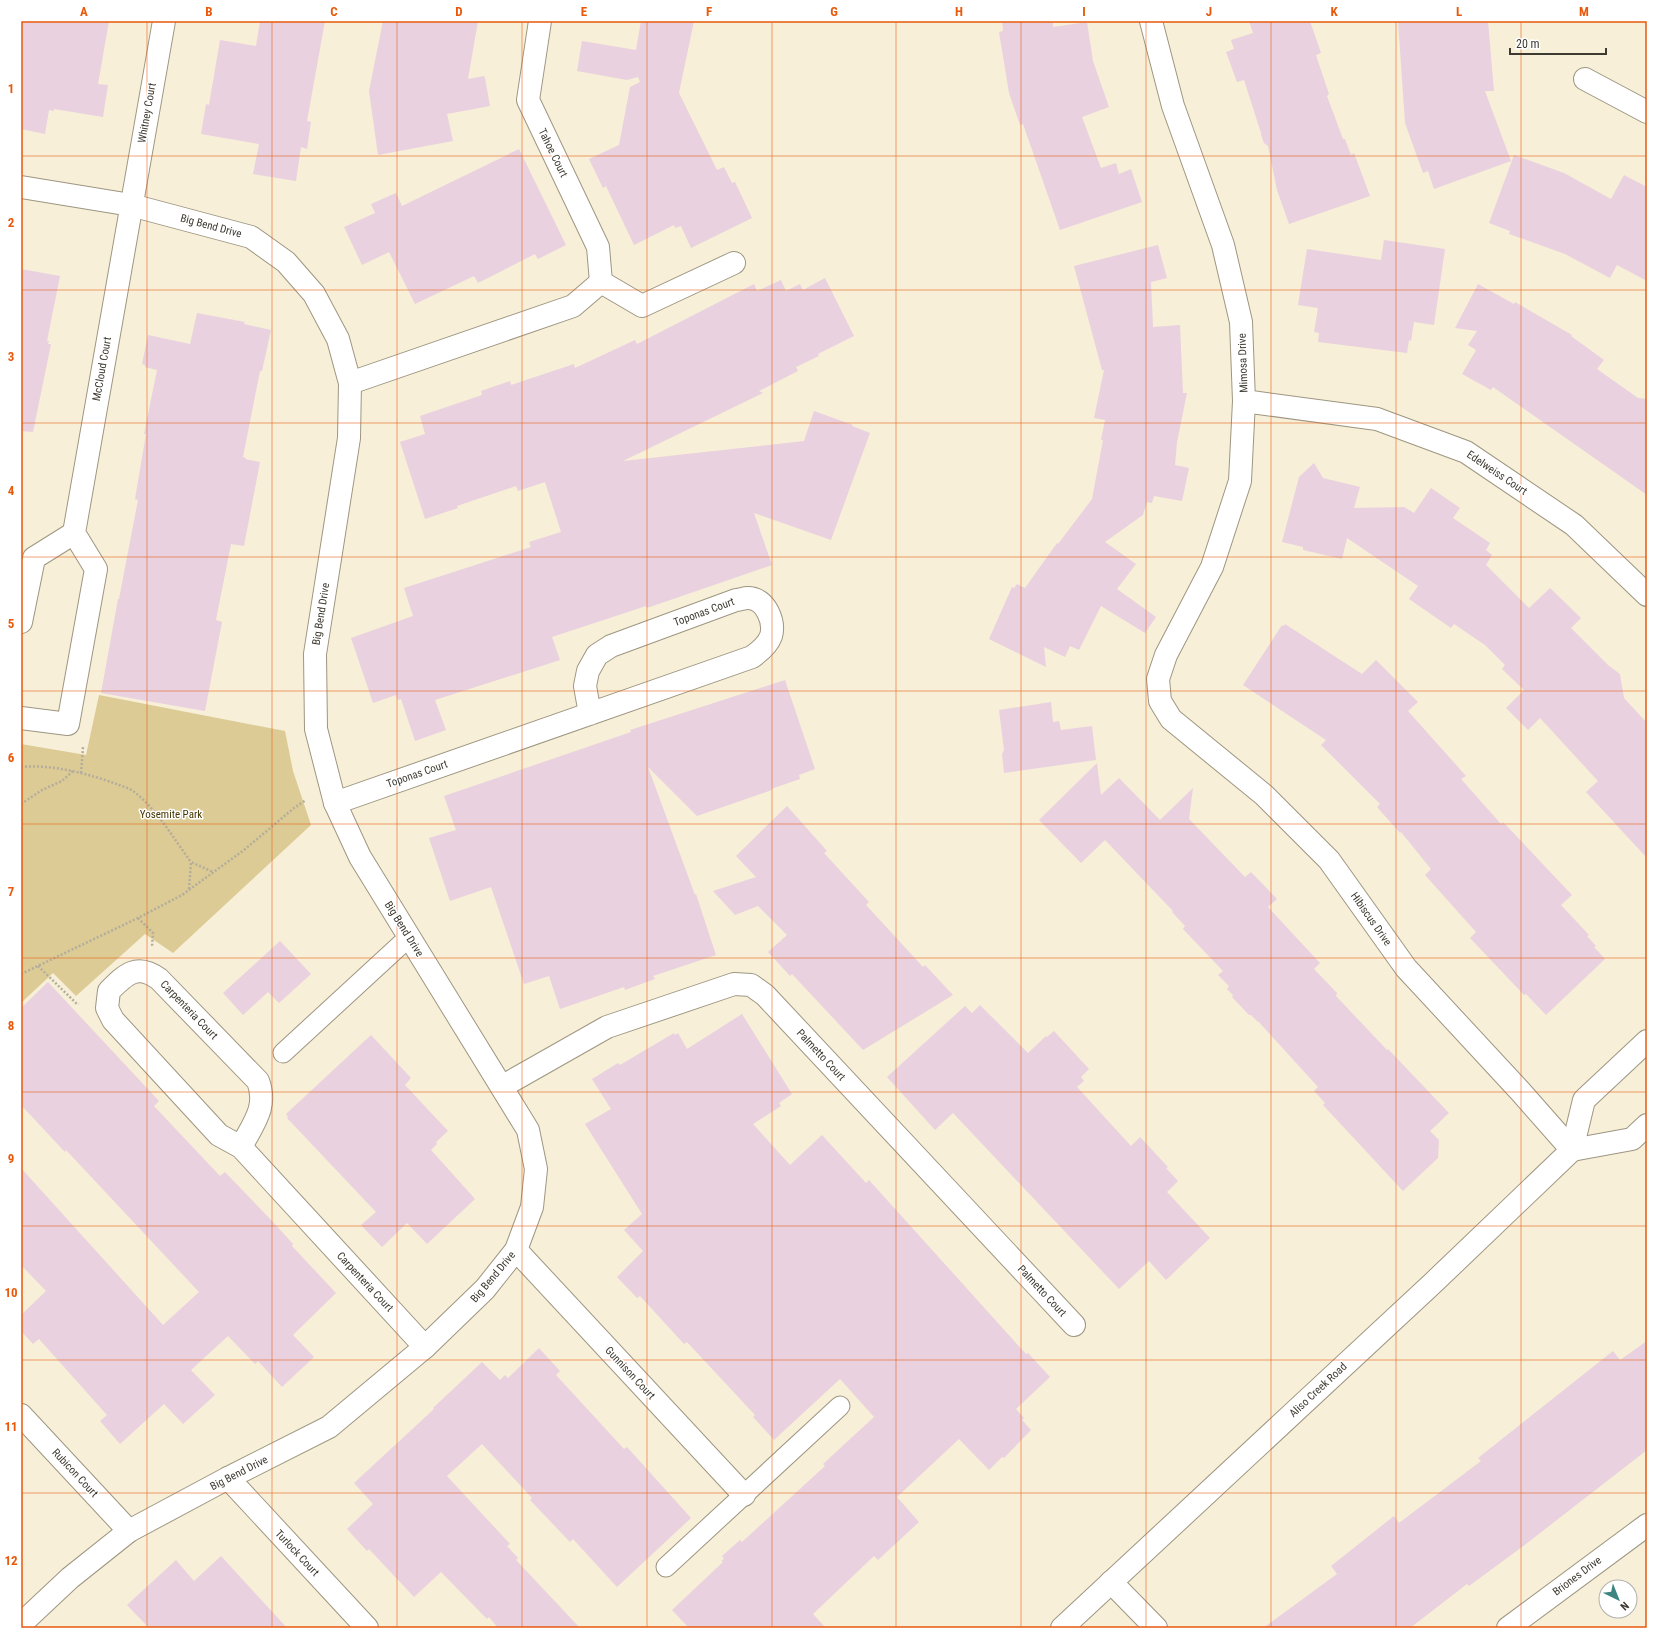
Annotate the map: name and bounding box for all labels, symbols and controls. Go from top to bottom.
text: A [80,4,88,19]
text: B [205,4,213,19]
text: C [330,4,338,19]
text: D [455,4,463,19]
text: E [581,4,588,19]
text: F [706,4,712,19]
text: G [830,4,838,19]
text: H [955,4,963,19]
text: I [1082,4,1086,19]
text: J [1206,4,1212,19]
text: K [1330,4,1338,19]
text: L [1456,4,1462,19]
text: M [1579,4,1589,19]
scale bar [1510,30,1606,56]
text: 20 m [1516,37,1540,51]
text: 1 [8,81,14,96]
street label: Whitney Court [135,82,159,144]
street label: Tahoe Court [536,126,570,180]
street label: Big Bend Drive [179,212,243,240]
text: 2 [8,215,15,230]
street label: Mimosa Drive [1235,333,1251,393]
street label: McCloud Court [90,336,114,402]
text: 3 [8,349,14,364]
street label: Edelweiss Court [1464,448,1530,498]
text: 4 [8,483,15,498]
street label: Big Bend Drive [310,582,332,646]
street label: Toponas Court [672,595,736,629]
text: 5 [8,616,15,631]
text: 6 [8,750,15,765]
street label: Toponas Court [385,757,449,791]
park label: Yosemite Park [140,808,202,821]
text: 7 [8,884,15,899]
street label: Hibiscus Drive [1348,890,1394,948]
street label: Big Bend Drive [382,899,426,959]
street label: Carpenteria Court [158,978,220,1042]
text: 8 [8,1018,14,1033]
street label: Palmetto Court [794,1027,848,1083]
text: 9 [8,1151,14,1166]
street label: Carpenteria Court [334,1249,396,1315]
street label: Big Bend Drive [468,1249,518,1305]
street label: Palmetto Court [1015,1263,1069,1319]
text: 10 [4,1285,18,1300]
street label: Gunnison Court [602,1344,658,1402]
street label: Aliso Creek Road [1287,1360,1349,1420]
text: 11 [4,1419,18,1434]
street label: Rubicon Court [49,1446,101,1500]
street label: Big Bend Drive [208,1453,270,1493]
street label: Turlock Court [272,1527,322,1579]
text: 12 [4,1553,18,1568]
street label: Briones Drive [1550,1554,1604,1598]
north arrow [1598,1579,1638,1619]
text: N [1617,1599,1631,1613]

